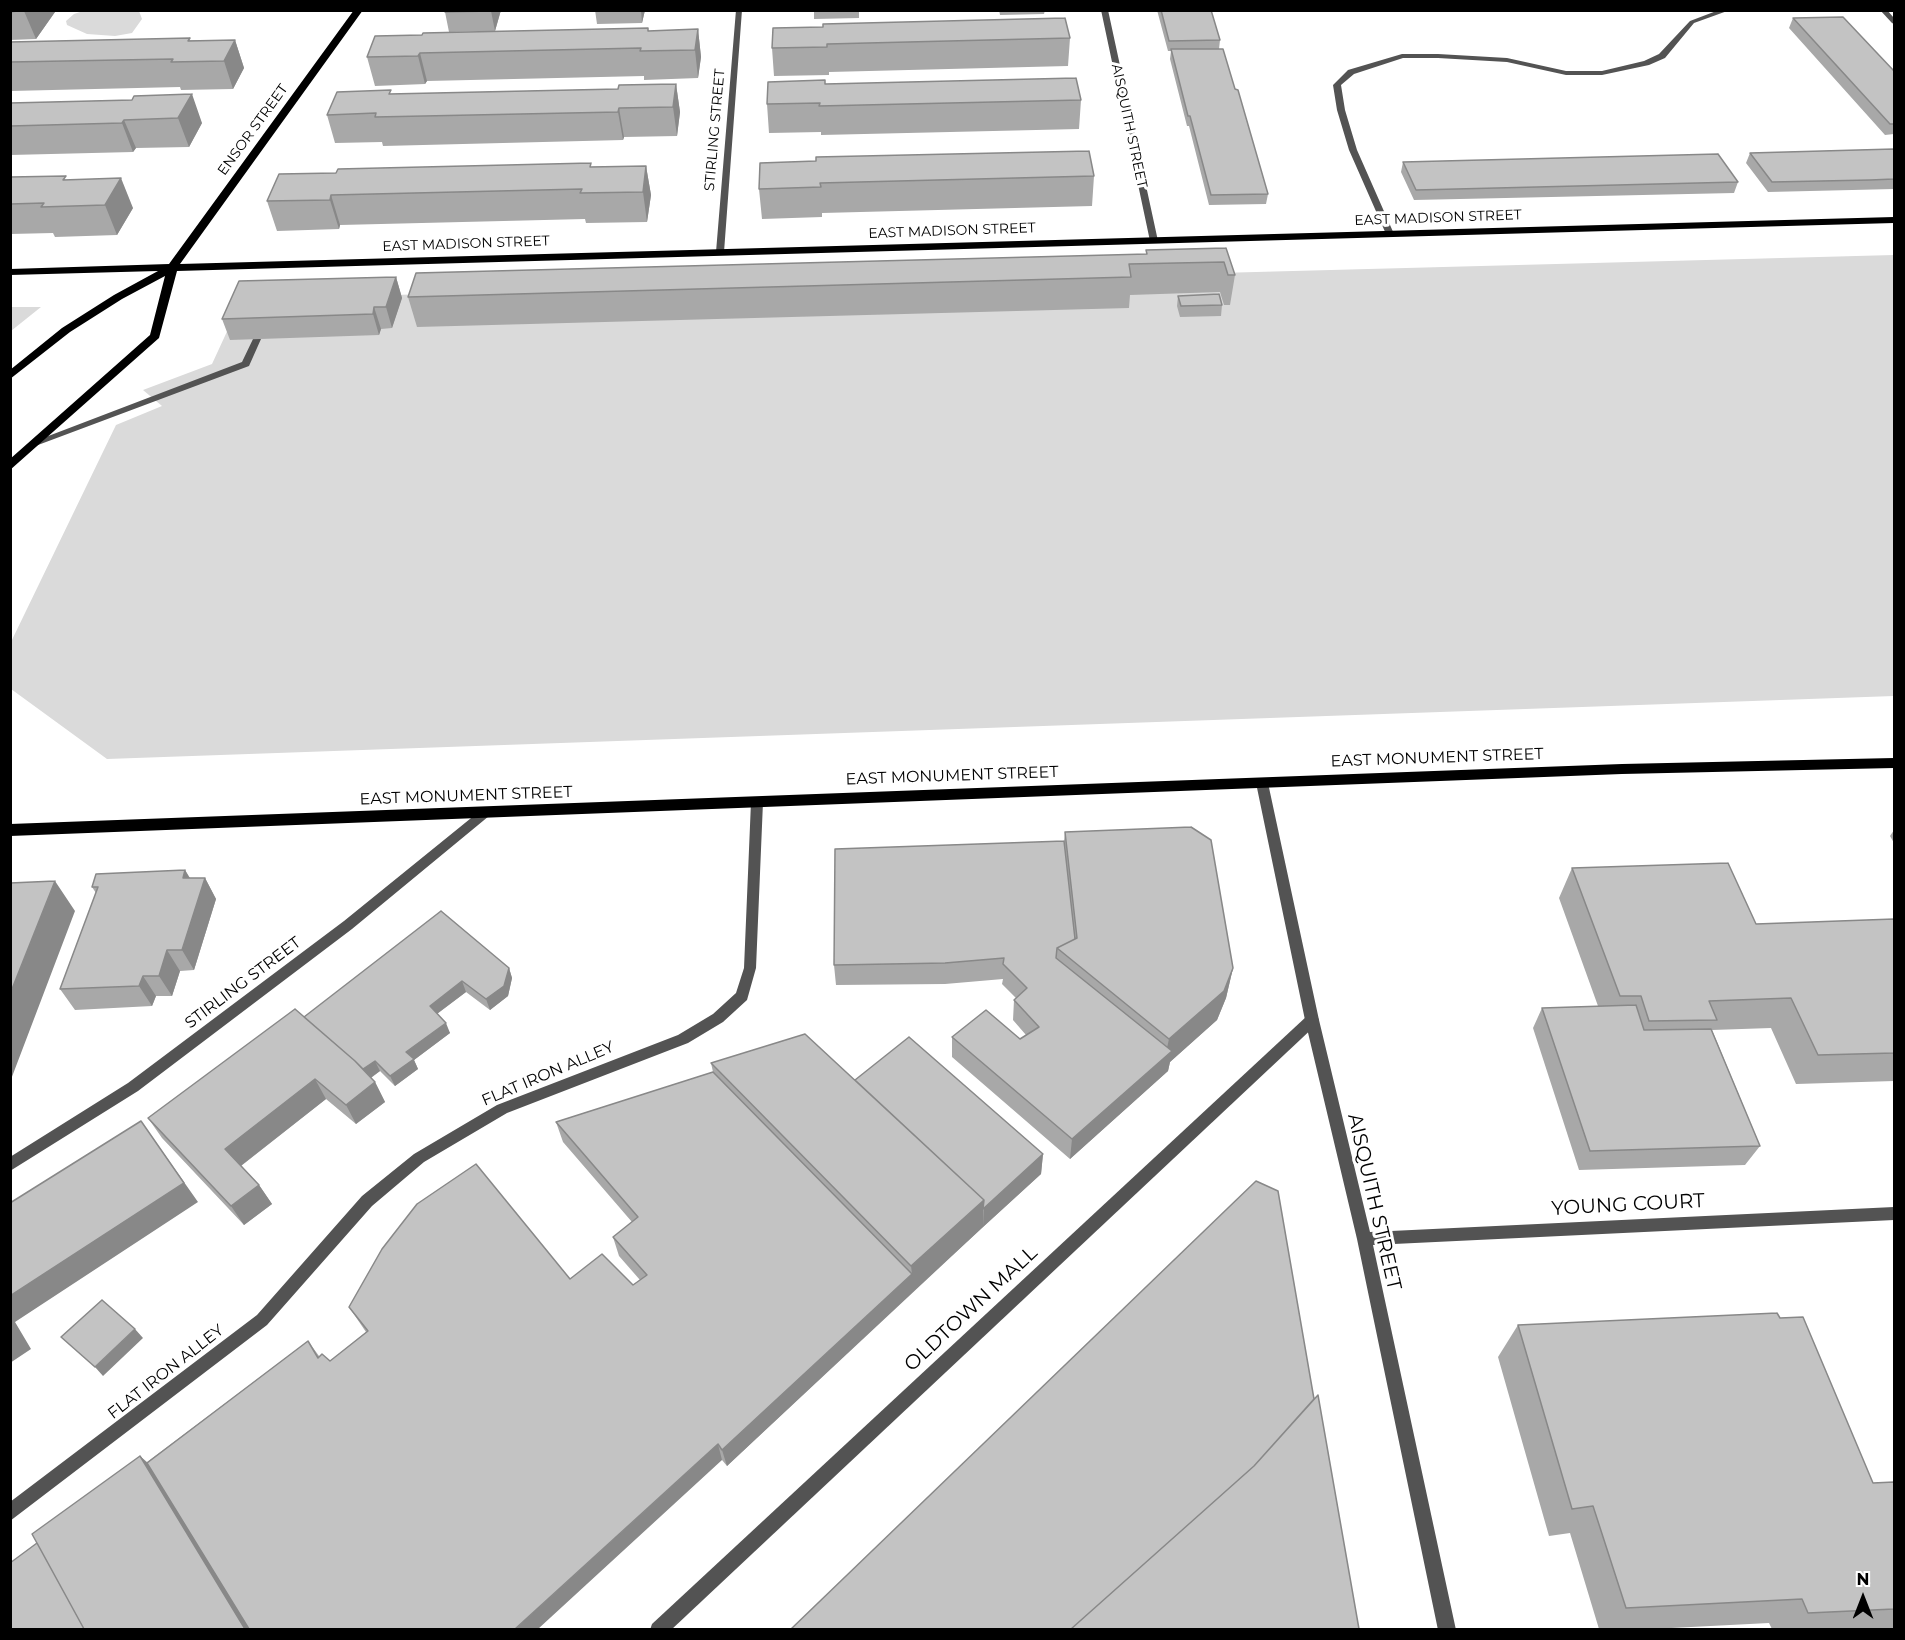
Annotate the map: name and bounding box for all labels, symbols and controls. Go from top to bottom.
street label: AISQUITH STREET [1108,62,1150,190]
street label: STIRLING STREET [701,68,729,192]
street label: ENSOR STREET [214,81,292,179]
street label: EAST MADISON STREET [1354,207,1522,229]
street label: EAST MADISON STREET [868,220,1036,242]
street label: EAST MADISON STREET [382,233,550,255]
street label: EAST MONUMENT STREET [1330,745,1544,771]
street label: EAST MONUMENT STREET [845,763,1059,789]
street label: EAST MONUMENT STREET [359,783,573,809]
street label: STIRLING STREET [181,933,305,1033]
street label: FLAT IRON ALLEY [479,1037,617,1111]
street label: AISQUITH STREET [1342,1111,1406,1293]
street label: YOUNG COURT [1551,1189,1705,1221]
street label: OLDTOWN MALL [900,1241,1042,1377]
street label: FLAT IRON ALLEY [104,1321,228,1423]
north arrow [1833,1568,1893,1628]
text: N [1857,1570,1869,1589]

